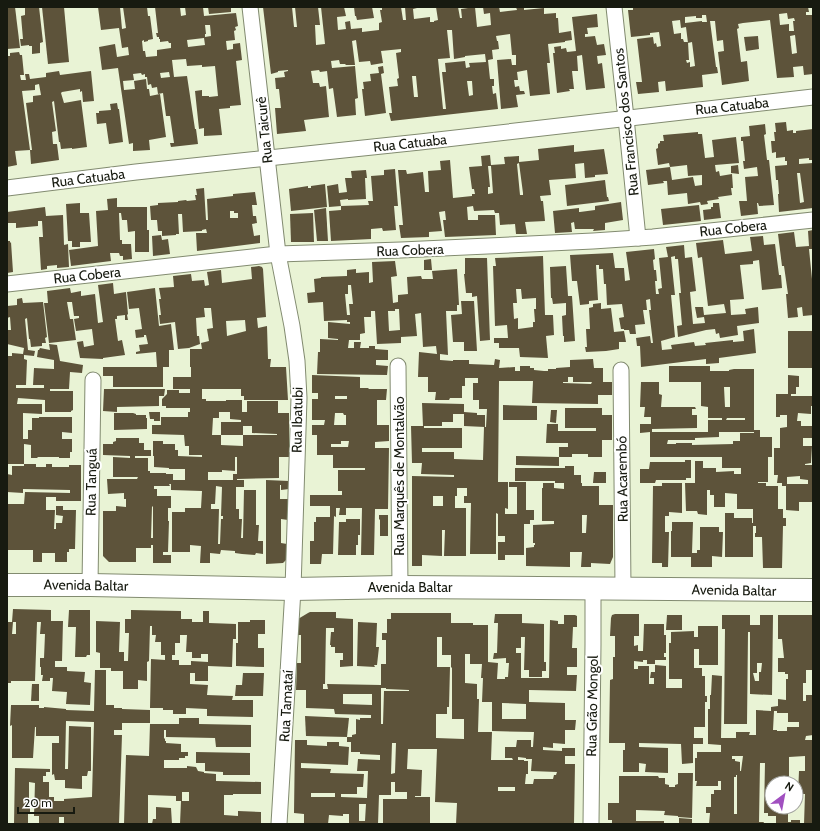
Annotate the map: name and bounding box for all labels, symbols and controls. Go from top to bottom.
street label: Rua Francisco dos Santos [609,47,643,197]
street label: Rua Catuaba [694,93,770,119]
street label: Rua Taicurê [252,96,276,164]
street label: Rua Catuaba [372,130,448,156]
street label: Rua Catuaba [50,165,126,191]
street label: Rua Cobera [698,215,768,240]
street label: Rua Cobera [376,240,444,260]
street label: Rua Cobera [52,262,122,287]
street label: Rua Ibatubi [287,387,307,453]
street label: Rua Marquês de Montalvão [390,396,408,556]
street label: Rua Acarembó [612,435,632,522]
street label: Rua Tanguá [81,448,101,516]
street label: Avenida Baltar [44,575,129,595]
street label: Avenida Baltar [368,578,453,596]
street label: Avenida Baltar [692,580,777,600]
street label: Rua Grão Mongol [582,654,602,757]
street label: Rua Tamataí [275,670,297,742]
north arrow [764,775,804,815]
text: N [782,779,796,795]
scale bar [18,789,74,815]
text: 20 m [24,795,52,810]

